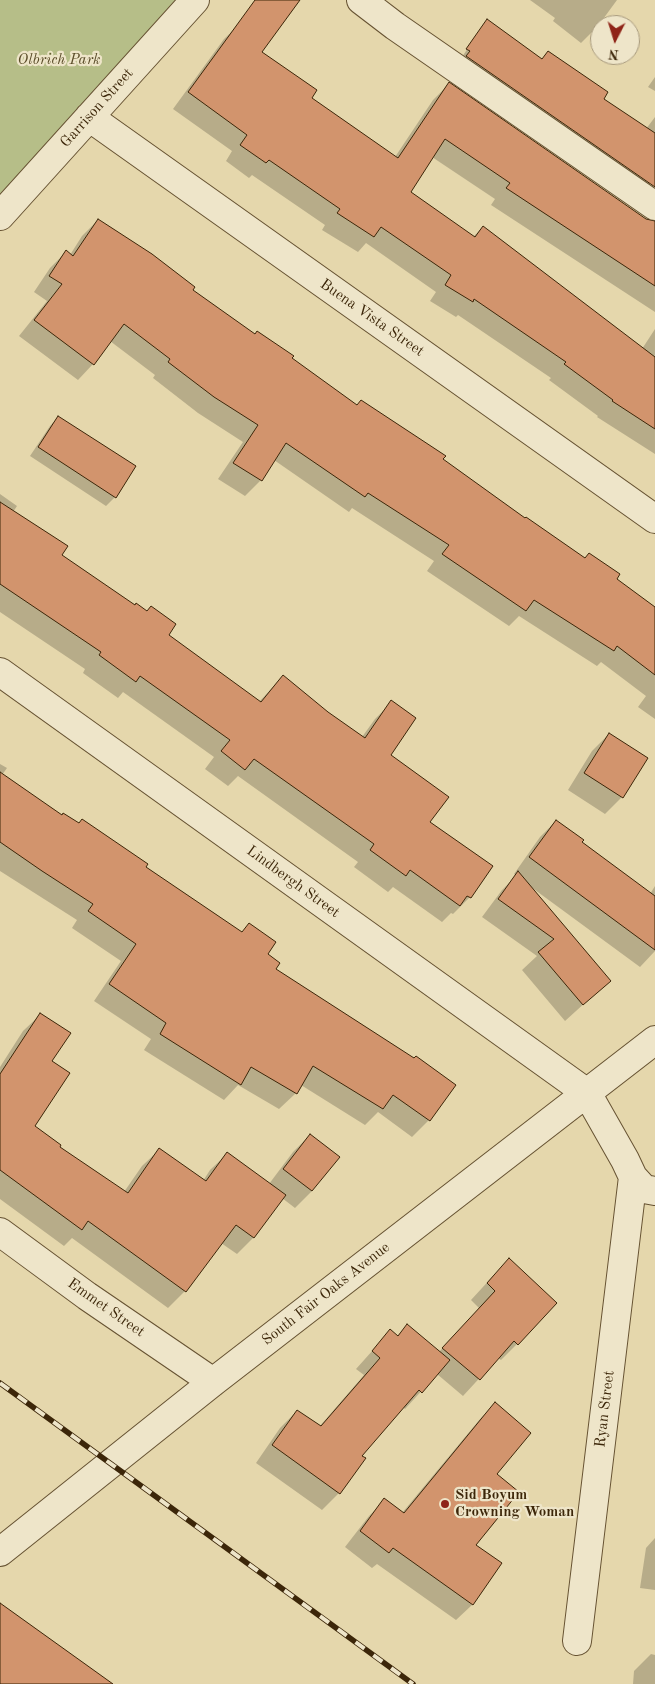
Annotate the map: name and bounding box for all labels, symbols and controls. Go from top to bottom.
north arrow [590,15,640,65]
text: N [608,47,620,61]
park label: Olbrich Park [18,51,100,69]
street label: Garrison Street [57,65,137,151]
street label: Buena Vista Street [316,275,428,361]
street label: Lindbergh Street [243,842,343,922]
street label: South Fair Oaks Avenue [258,1238,394,1350]
street label: Emmet Street [64,1275,148,1341]
street label: Ryan Street [591,1369,619,1449]
place label: Sid Boyum Crowning Woman [455,1486,574,1521]
marker: Sid Boyum Crowning Woman [439,1498,451,1510]

